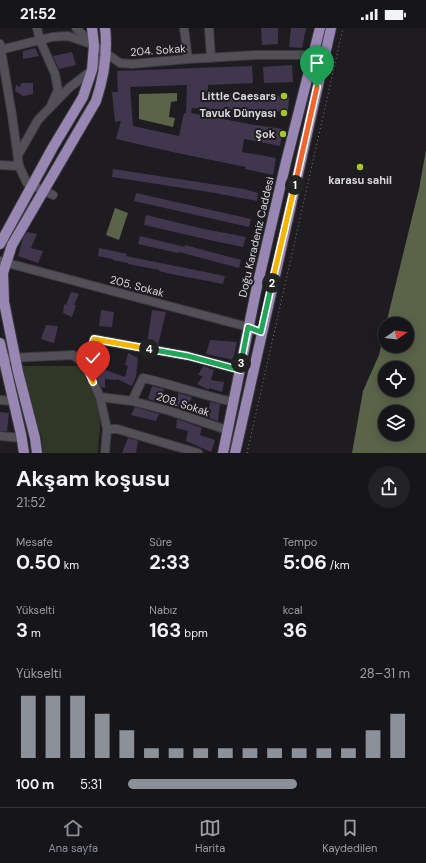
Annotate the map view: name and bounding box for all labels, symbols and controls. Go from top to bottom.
text: 21:52 [20,4,56,24]
street label: 204. Sokak [130,41,187,59]
pin [300,46,334,87]
icon: arrive [306,52,328,74]
place label: Little Caesars [201,89,276,103]
marker: Little Caesars [279,91,289,101]
place label: Tavuk Dünyası [200,106,276,120]
marker: Tavuk Dünyası [279,108,289,118]
place label: Şok [255,127,276,141]
marker: Şok [278,129,288,139]
marker: karasu sahil [355,162,365,172]
place label: karasu sahil [328,173,392,187]
street label: Doğu Karadeniz Caddesi [235,175,277,299]
pin: 1 [285,175,305,195]
text: 1 [293,178,297,192]
street label: 205. Sokak [108,272,166,300]
pin: 2 [262,273,282,293]
text: 2 [269,276,275,290]
north arrow [378,317,414,353]
map controls [378,317,414,441]
pin: 4 [139,339,159,359]
pin [76,341,110,382]
text: 4 [145,342,153,356]
icon: check [82,347,104,369]
pin: 3 [231,353,251,373]
text: 3 [238,356,244,370]
button: locate [378,361,414,397]
street label: 208. Sokak [154,389,212,419]
button: layers [378,405,414,441]
text: Akşam koşusu [16,464,170,493]
button: share [368,466,410,508]
text: 21:52 [16,494,45,511]
text: Mesafe [16,535,53,549]
text: Süre [149,535,172,549]
text: Tempo [283,535,317,549]
text: 0.50 [16,549,61,575]
text: 2:33 [149,549,190,575]
text: 5:06 [283,549,327,575]
text: km [61,558,79,572]
text: /km [327,558,350,572]
text: Yükselti [16,603,55,617]
text: Nabız [149,603,177,617]
text: kcal [283,603,303,617]
text: 3 [16,617,28,643]
text: 163 [149,617,181,643]
text: 36 [283,617,307,643]
text: m [28,626,41,640]
text: bpm [181,626,208,640]
text: Yükselti [16,665,62,682]
text: 28–31 m [360,665,410,682]
text: 100 m [16,776,54,793]
text: 5:31 [80,776,102,793]
tab: Ana sayfa [49,817,98,855]
tab: Harita [195,817,225,855]
tab: Kaydedilen [322,817,377,855]

